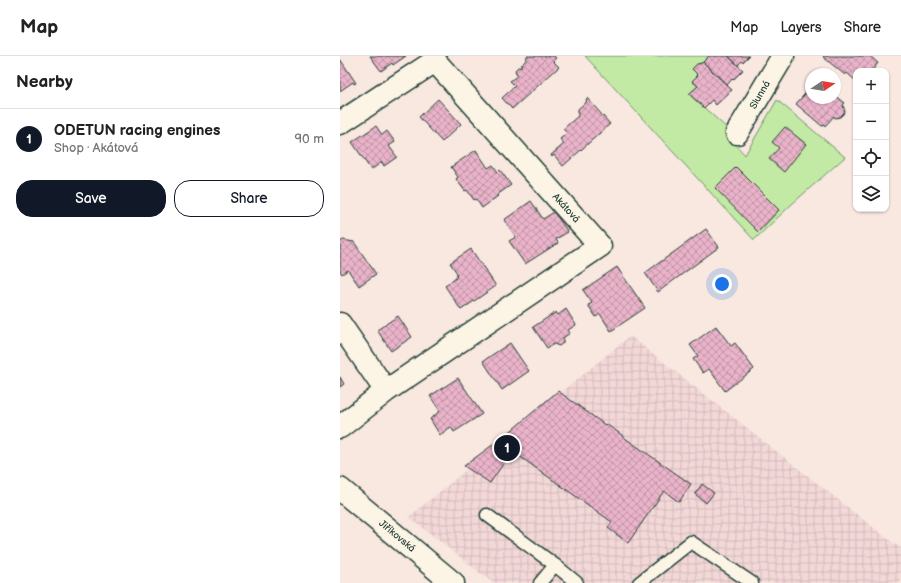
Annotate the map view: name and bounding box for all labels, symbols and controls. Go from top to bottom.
text: Map [20,16,58,39]
text: Map [730,19,758,36]
text: Layers [780,19,822,36]
text: Share [844,19,881,36]
north arrow [805,68,841,104]
map controls [853,68,889,212]
button: + [853,68,889,104]
text: Nearby [16,72,73,92]
street label: Slunná [747,78,773,111]
button: − [853,104,889,140]
text: ODETUN racing engines [54,121,220,140]
text: 1 [26,131,32,147]
text: 90 m [295,131,324,147]
text: Shop · Akátová [54,140,138,156]
button: locate [853,140,889,176]
button: layers [853,176,889,212]
button: Save [16,180,166,217]
button: Share [174,180,324,217]
street label: Akátová [550,191,582,225]
your location [712,274,732,294]
pin: 1 [494,433,520,463]
street label: Jiříkovská [376,517,418,555]

